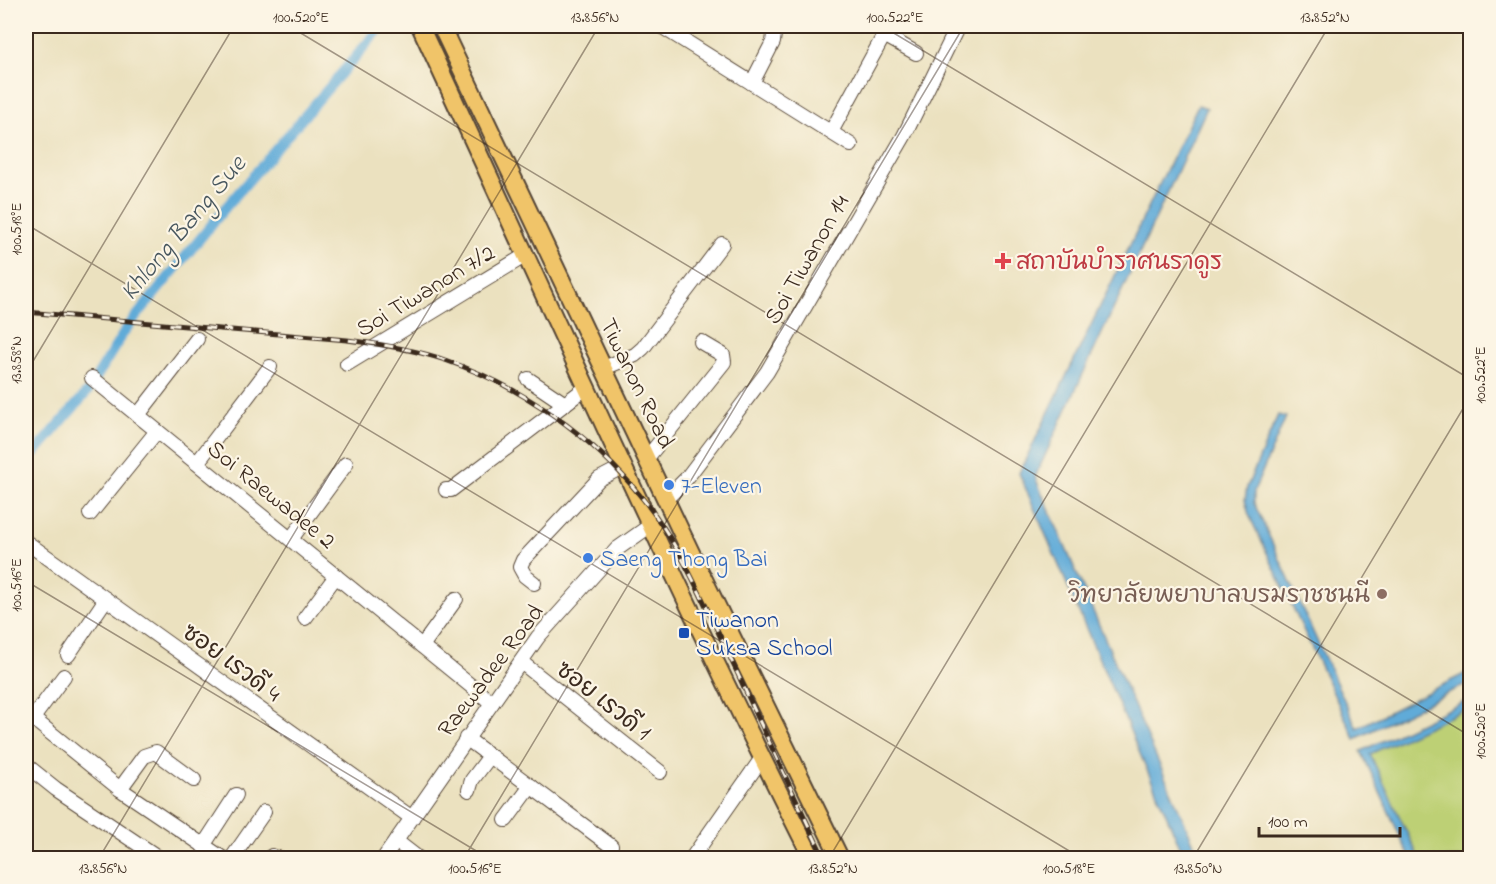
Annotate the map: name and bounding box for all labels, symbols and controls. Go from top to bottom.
text: 100.520°E [273,7,329,29]
text: 13.856°N [571,7,619,29]
text: 100.522°E [866,7,924,29]
text: 13.852°N [1300,7,1350,29]
water label: Khlong Bang Sue [112,147,257,310]
street label: Soi Tiwanon 14 [757,189,860,332]
text: 100.518°E [6,203,28,255]
street label: Soi Tiwanon 7/2 [350,237,502,347]
place label: สถาบันบำราศนราดูร [1016,245,1222,281]
marker: สถาบันบำราศนราดูร [994,252,1012,270]
street label: Tiwanon Road [589,313,683,456]
text: 13.858°N [6,336,28,384]
text: 100.522°E [1470,346,1492,404]
street label: Soi Raewadee 2 [198,433,342,559]
place label: 7-Eleven [681,470,762,505]
marker: 7-Eleven [662,478,676,492]
place label: Saeng Thong Bai [600,543,767,578]
marker: Saeng Thong Bai [581,551,595,565]
text: 100.516°E [6,558,28,612]
place label: วิทยาลัยพยาบาลบรมราชชนนี [1068,579,1370,614]
marker: วิทยาลัยพยาบาลบรมราชชนนี [1375,587,1389,601]
street label: Raewadee Road [430,597,554,745]
place label: Tiwanon Suksa School [696,604,833,667]
street label: ซอย เรวดี 4 [174,616,287,712]
marker: Tiwanon Suksa School [677,626,691,640]
street label: ซอย เรวดี 1 [547,654,658,751]
text: 100.520°E [1470,703,1492,759]
scale bar [1259,800,1400,838]
text: 100 m [1268,810,1308,836]
text: 13.856°N [79,858,127,880]
text: 100.516°E [448,858,502,880]
text: 13.852°N [808,858,858,880]
text: 100.518°E [1043,858,1095,880]
text: 13.850°N [1174,858,1222,880]

